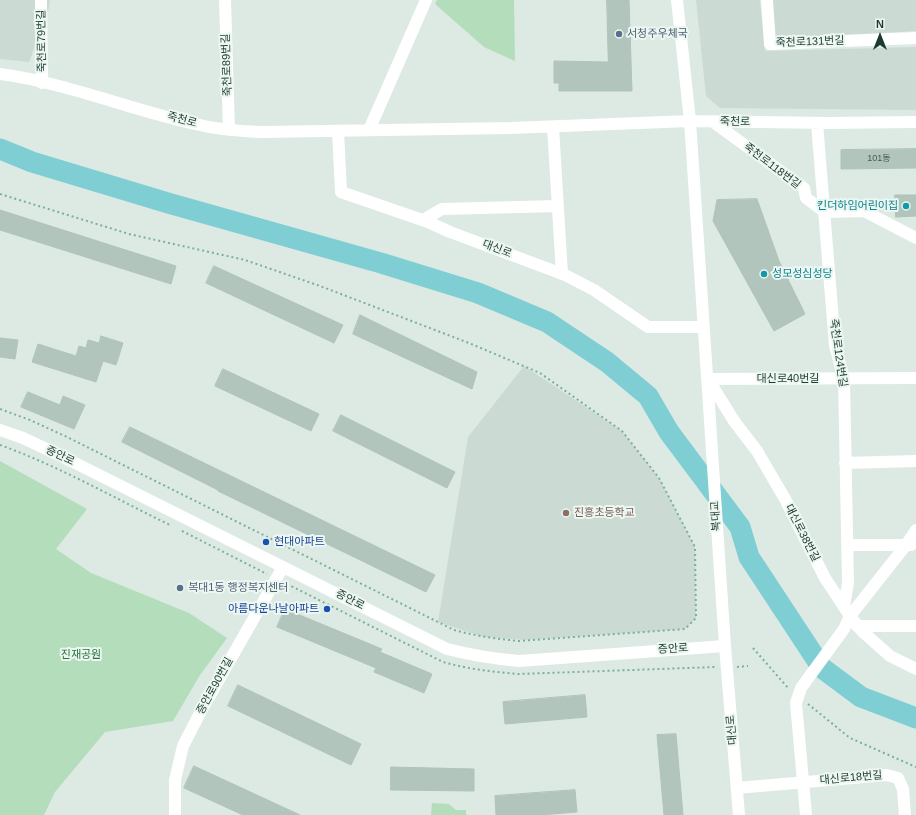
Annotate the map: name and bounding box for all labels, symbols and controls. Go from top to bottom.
street label: 죽천로79번길 [35,9,49,73]
north arrow [860,16,900,56]
text: N [876,18,884,30]
place label: 서청주우체국 [627,27,688,41]
marker: 서청주우체국 [614,29,624,39]
street label: 죽천로89번길 [219,33,235,97]
street label: 죽천로131번길 [775,34,845,50]
street label: 죽천로 [166,110,198,130]
street label: 죽천로 [720,115,750,129]
street label: 죽천로118번길 [741,140,803,192]
house number: 101동 [867,154,891,164]
place label: 킨더하임어린이집 [817,199,898,213]
marker: 킨더하임어린이집 [901,201,911,211]
street label: 대신로 [480,237,514,261]
place label: 성모성심성당 [772,267,833,281]
marker: 성모성심성당 [759,269,769,279]
street label: 죽천로124번길 [827,318,849,388]
street label: 대신로40번길 [757,372,819,386]
street label: 증안로 [43,444,77,468]
street label: 복대교 [708,500,724,532]
street label: 대신로38번길 [782,502,822,564]
place label: 진흥초등학교 [574,506,635,520]
marker: 진흥초등학교 [561,508,571,518]
place label: 현대아파트 [274,535,325,549]
marker: 현대아파트 [261,537,271,547]
place label: 복대1동 행정복지센터 [188,581,288,595]
marker: 복대1동 행정복지센터 [175,583,185,593]
street label: 증안로 [333,587,367,613]
place label: 아름다운나날아파트 [228,602,319,616]
marker: 아름다운나날아파트 [322,604,332,614]
street label: 증안로 [657,641,689,657]
park label: 진재공원 [61,648,101,662]
street label: 증안로90번길 [194,655,236,717]
street label: 대신로 [724,714,740,746]
street label: 대신로18번길 [819,769,883,787]

